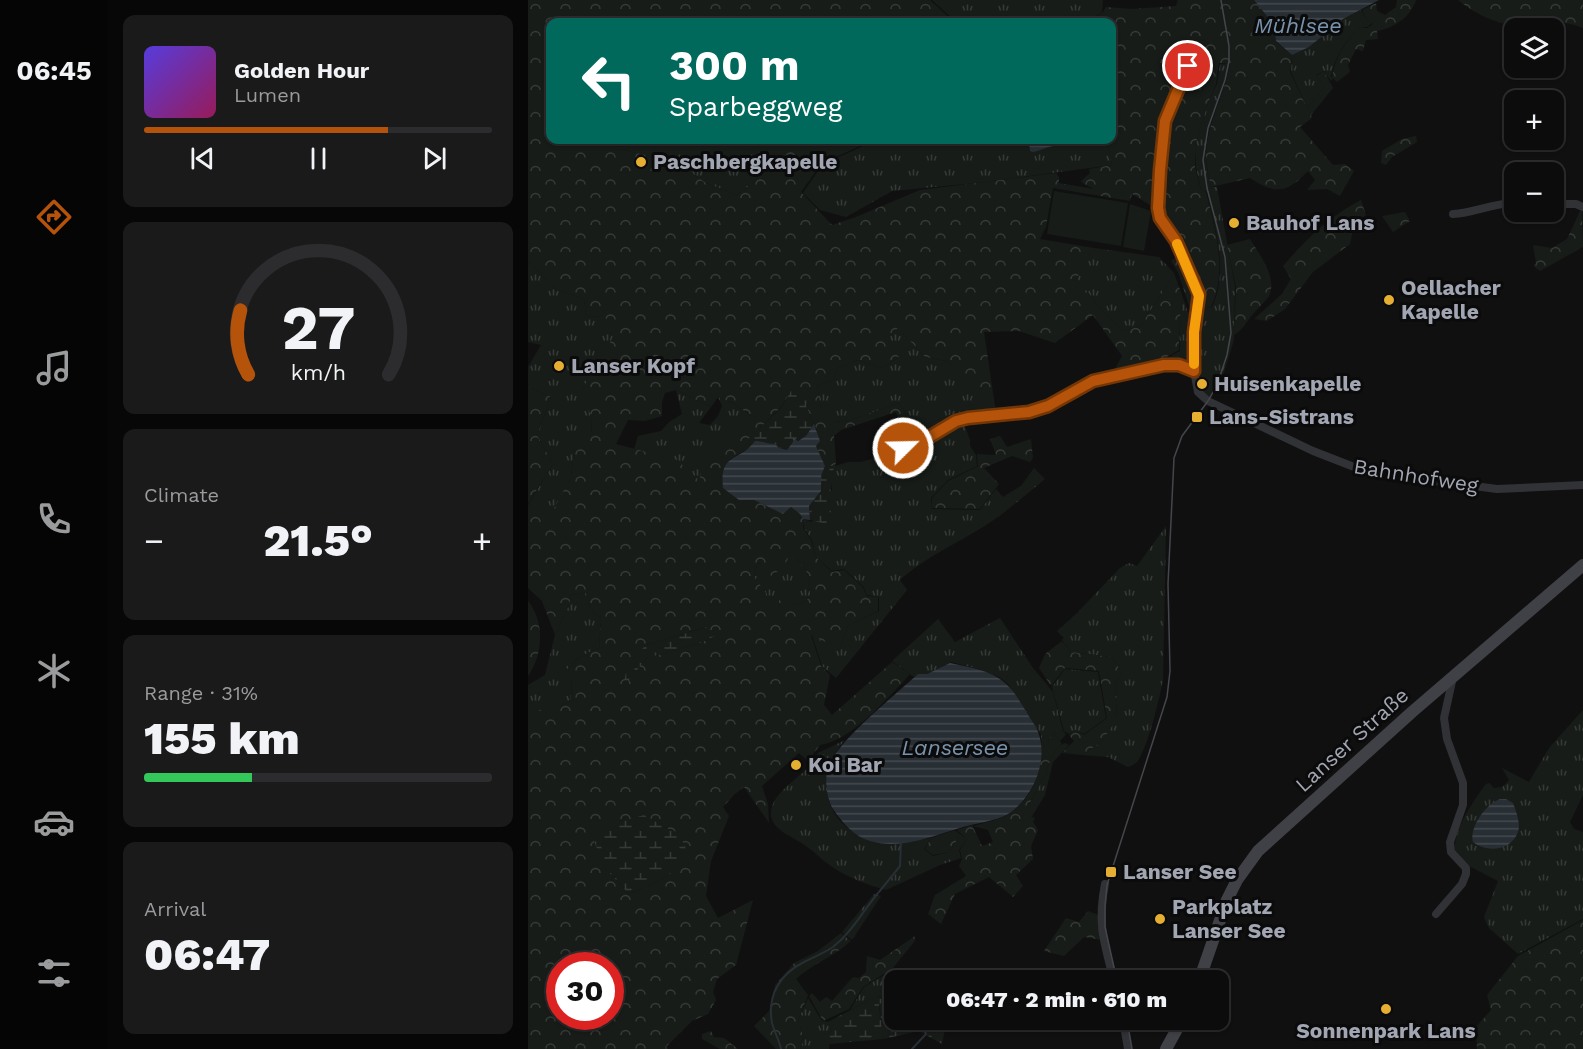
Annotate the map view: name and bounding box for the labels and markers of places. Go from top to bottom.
pin [1162,40,1213,91]
place label: Paschbergkapelle [653,149,838,174]
marker: Paschbergkapelle [634,155,648,169]
place label: Bauhof Lans [1246,210,1374,235]
marker: Bauhof Lans [1227,216,1241,230]
place label: Oellacher Kapelle [1401,275,1501,324]
marker: Oellacher Kapelle [1382,293,1396,307]
place label: Lanser Kopf [571,353,695,378]
marker: Lanser Kopf [552,359,566,373]
place label: Huisenkapelle [1214,371,1361,396]
marker: Huisenkapelle [1195,377,1209,391]
place label: Lans-Sistrans [1209,404,1354,429]
marker: Lans-Sistrans [1190,410,1204,424]
place label: Koi Bar [808,752,882,777]
marker: Koi Bar [789,758,803,772]
place label: Lanser See [1123,859,1237,884]
marker: Lanser See [1104,865,1118,879]
place label: Parkplatz Lanser See [1172,894,1286,943]
marker: Parkplatz Lanser See [1153,912,1167,926]
marker: Sonnenpark Lans [1379,1002,1393,1016]
place label: Sonnenpark Lans [1296,1018,1476,1043]

